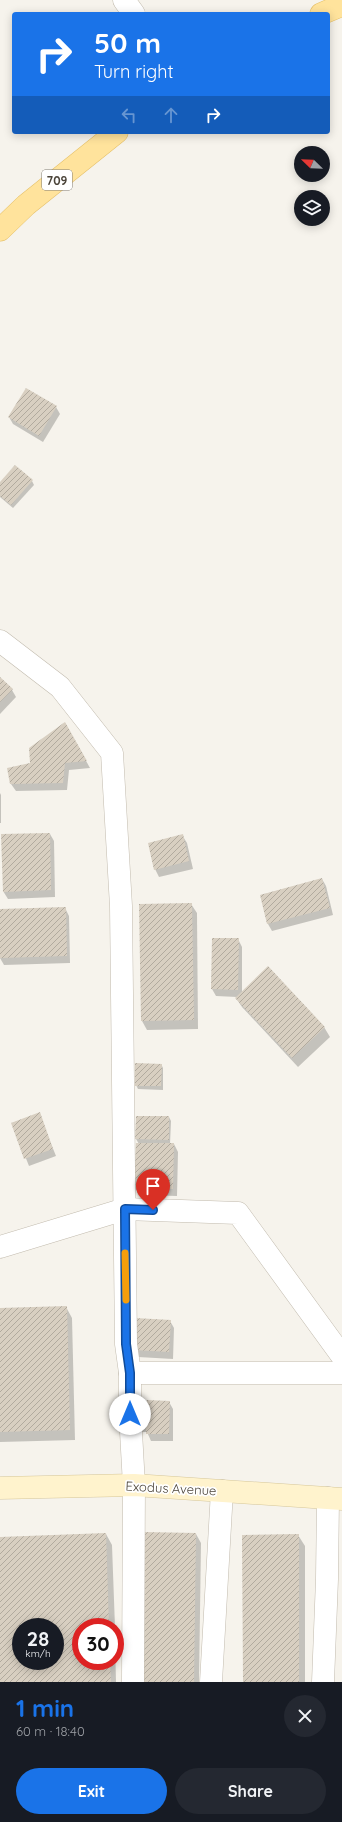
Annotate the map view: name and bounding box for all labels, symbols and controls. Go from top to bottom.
text: 50 m [94,25,161,60]
icon: right [28,28,80,80]
text: Turn right [94,60,174,83]
icon: left [118,104,140,126]
icon: ahead [160,104,182,126]
icon: right [202,104,224,126]
north arrow [294,146,330,182]
map controls [294,146,330,226]
road number: 709 [42,170,72,190]
button: layers [294,190,330,226]
pin [136,1169,170,1210]
icon: arrive [142,1175,164,1197]
position arrow [109,1393,151,1435]
street label: Exodus Avenue [125,1478,217,1498]
speed limit sign: 30 [72,1618,124,1670]
text: 28 [27,1626,49,1651]
text: km/h [25,1647,51,1660]
text: 1 min [16,1693,74,1723]
button: close [284,1695,326,1737]
text: 60 m · 18:40 [16,1723,85,1739]
button: Exit [16,1768,167,1814]
button: Share [175,1768,326,1814]

